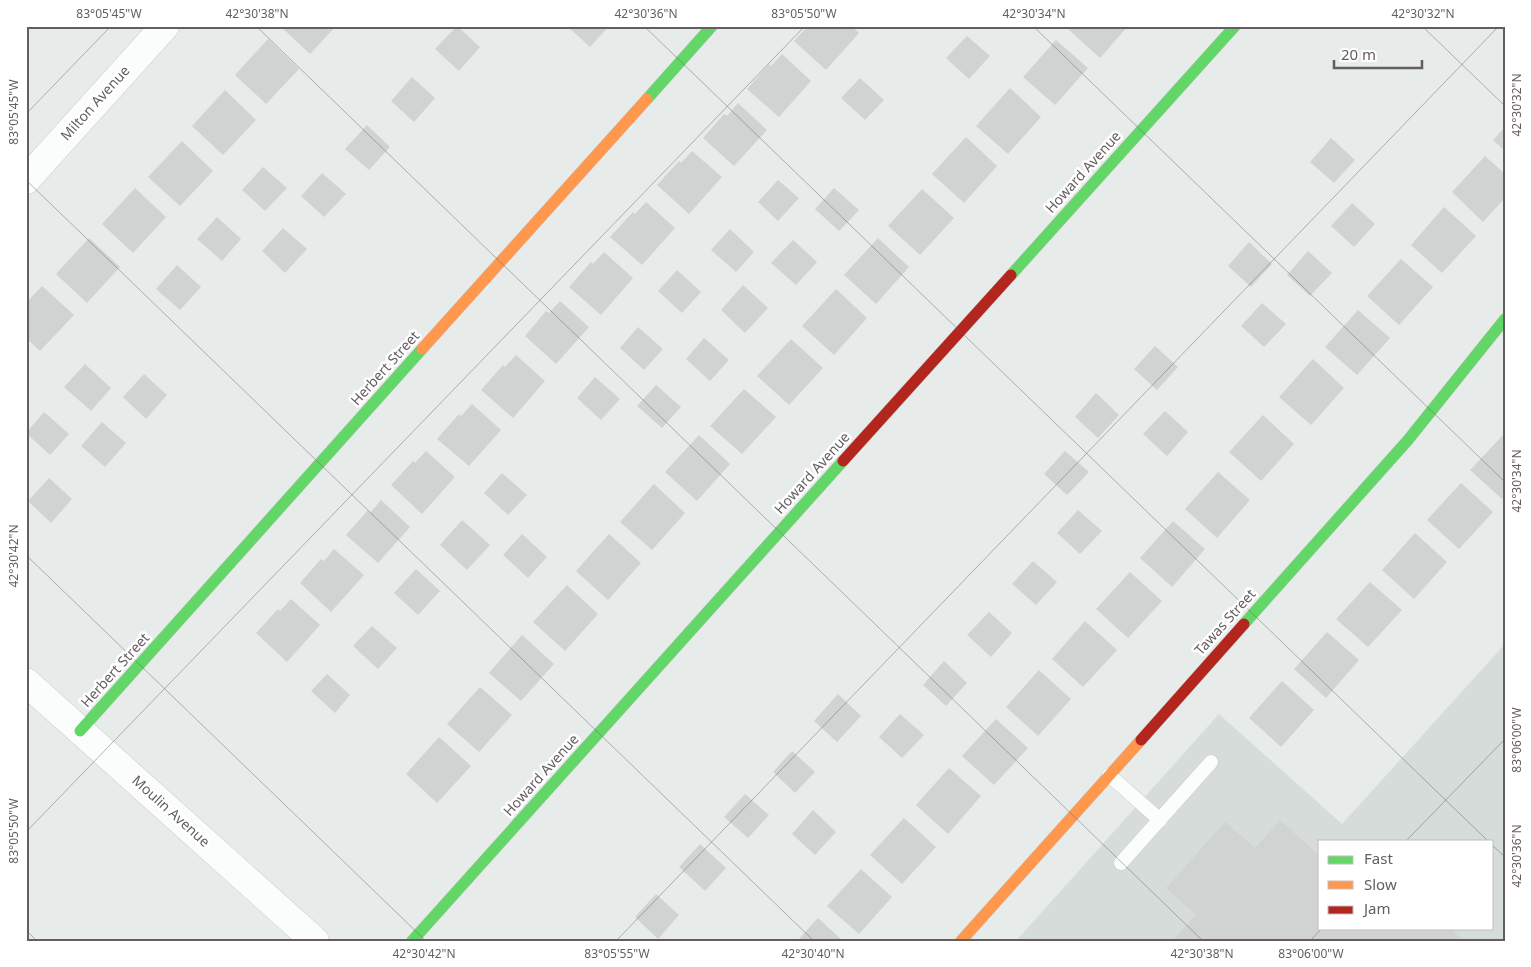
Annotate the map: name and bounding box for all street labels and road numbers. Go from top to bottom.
street label: Milton Avenue [56,61,134,144]
street label: Howard Avenue [1041,126,1125,217]
street label: Herbert Street [346,326,423,409]
street label: Howard Avenue [770,427,854,518]
street label: Tawas Street [1190,585,1259,659]
street label: Herbert Street [76,628,153,711]
street label: Howard Avenue [499,729,583,820]
street label: Moulin Avenue [128,771,214,851]

